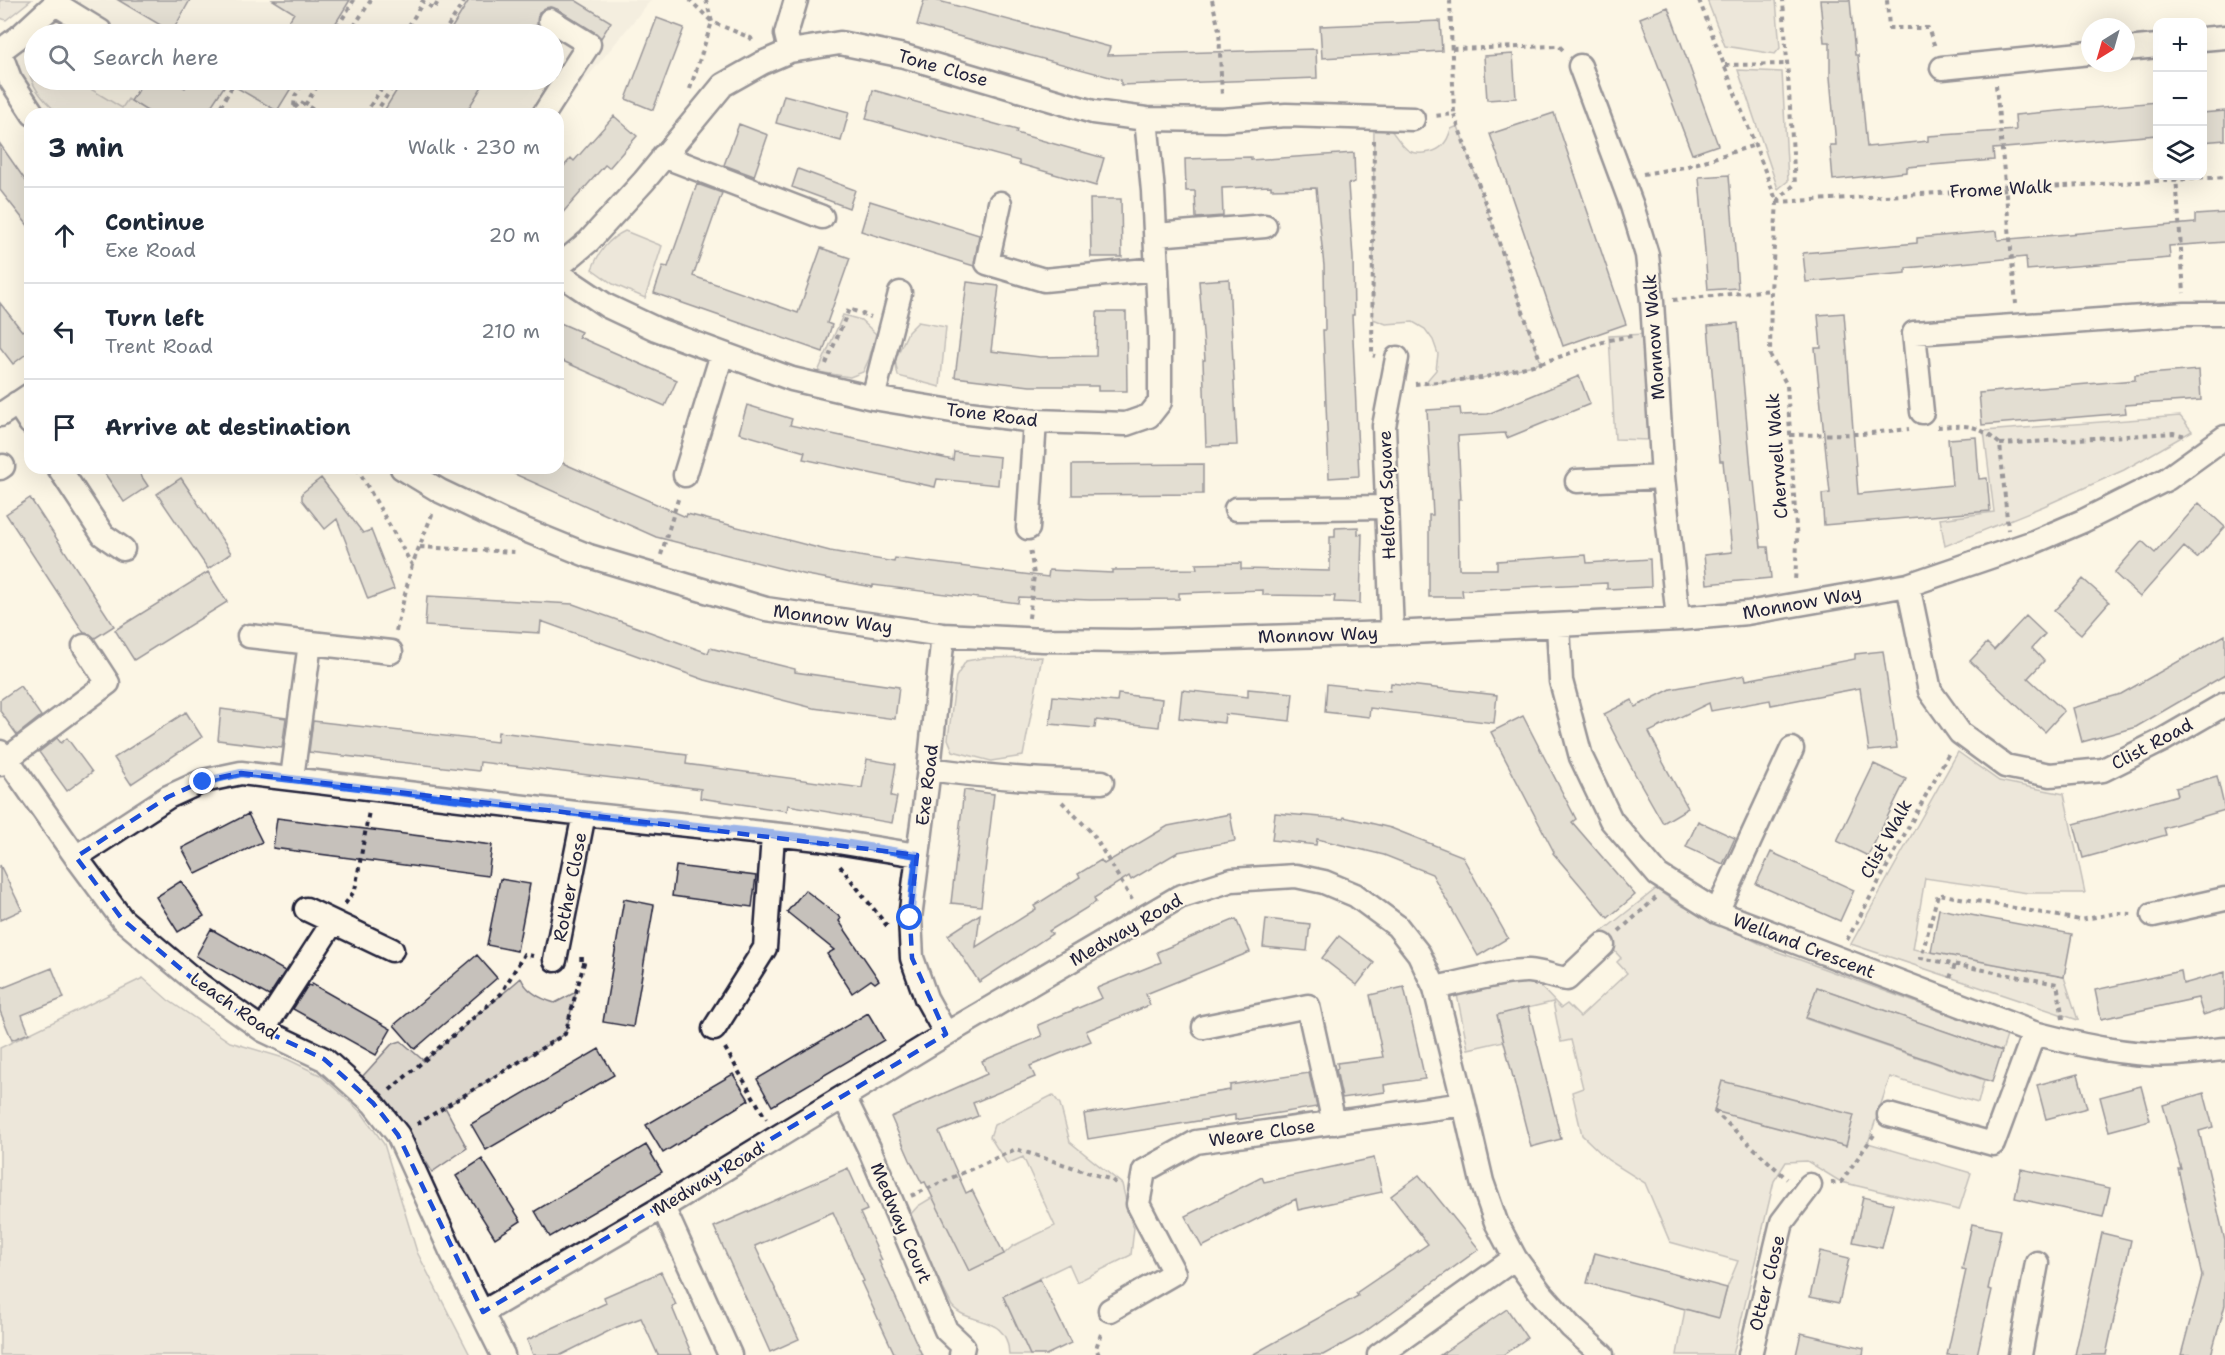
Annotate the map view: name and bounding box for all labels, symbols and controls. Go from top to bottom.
north arrow [2081,18,2135,72]
map controls [2153,18,2207,180]
button: + [2153,18,2207,72]
search box [24,24,564,90]
icon: search [45,41,78,74]
text: Search here [93,43,219,72]
street label: Tone Close [895,44,991,92]
button: − [2153,72,2207,126]
button: layers [2153,126,2207,180]
text: 3 min [48,130,124,165]
text: Walk · 230 m [408,134,540,160]
street label: Frome Walk [1949,174,2053,204]
text: Continue [105,208,205,237]
icon: ahead [48,219,81,252]
text: 20 m [489,222,540,248]
text: Exe Road [105,237,196,263]
street label: Monnow Walk [1638,273,1670,401]
text: Turn left [105,304,204,333]
icon: left [48,315,81,348]
text: 210 m [481,318,540,344]
text: Trent Road [105,333,213,359]
street label: Cherwell Walk [1761,392,1793,520]
street label: Tone Road [945,397,1039,433]
icon: arrive [48,411,81,444]
text: Arrive at destination [105,413,351,442]
street label: Helford Square [1373,430,1401,560]
street label: Monnow Way [1741,581,1863,625]
street label: Monnow Way [772,599,894,639]
street label: Monnow Way [1257,621,1379,649]
street label: Clist Road [2107,713,2197,775]
street label: Exe Road [910,743,944,827]
route end [189,768,215,794]
street label: Clist Walk [1854,795,1918,883]
street label: Rother Close [548,830,592,944]
street label: Medway Road [1065,888,1187,972]
route start [896,904,922,930]
street label: Welland Crescent [1729,908,1879,984]
street label: Leach Road [185,967,283,1045]
street label: Weare Close [1207,1114,1317,1152]
street label: Medway Road [648,1136,768,1222]
street label: Medway Court [865,1159,937,1287]
street label: Otter Close [1744,1233,1790,1333]

